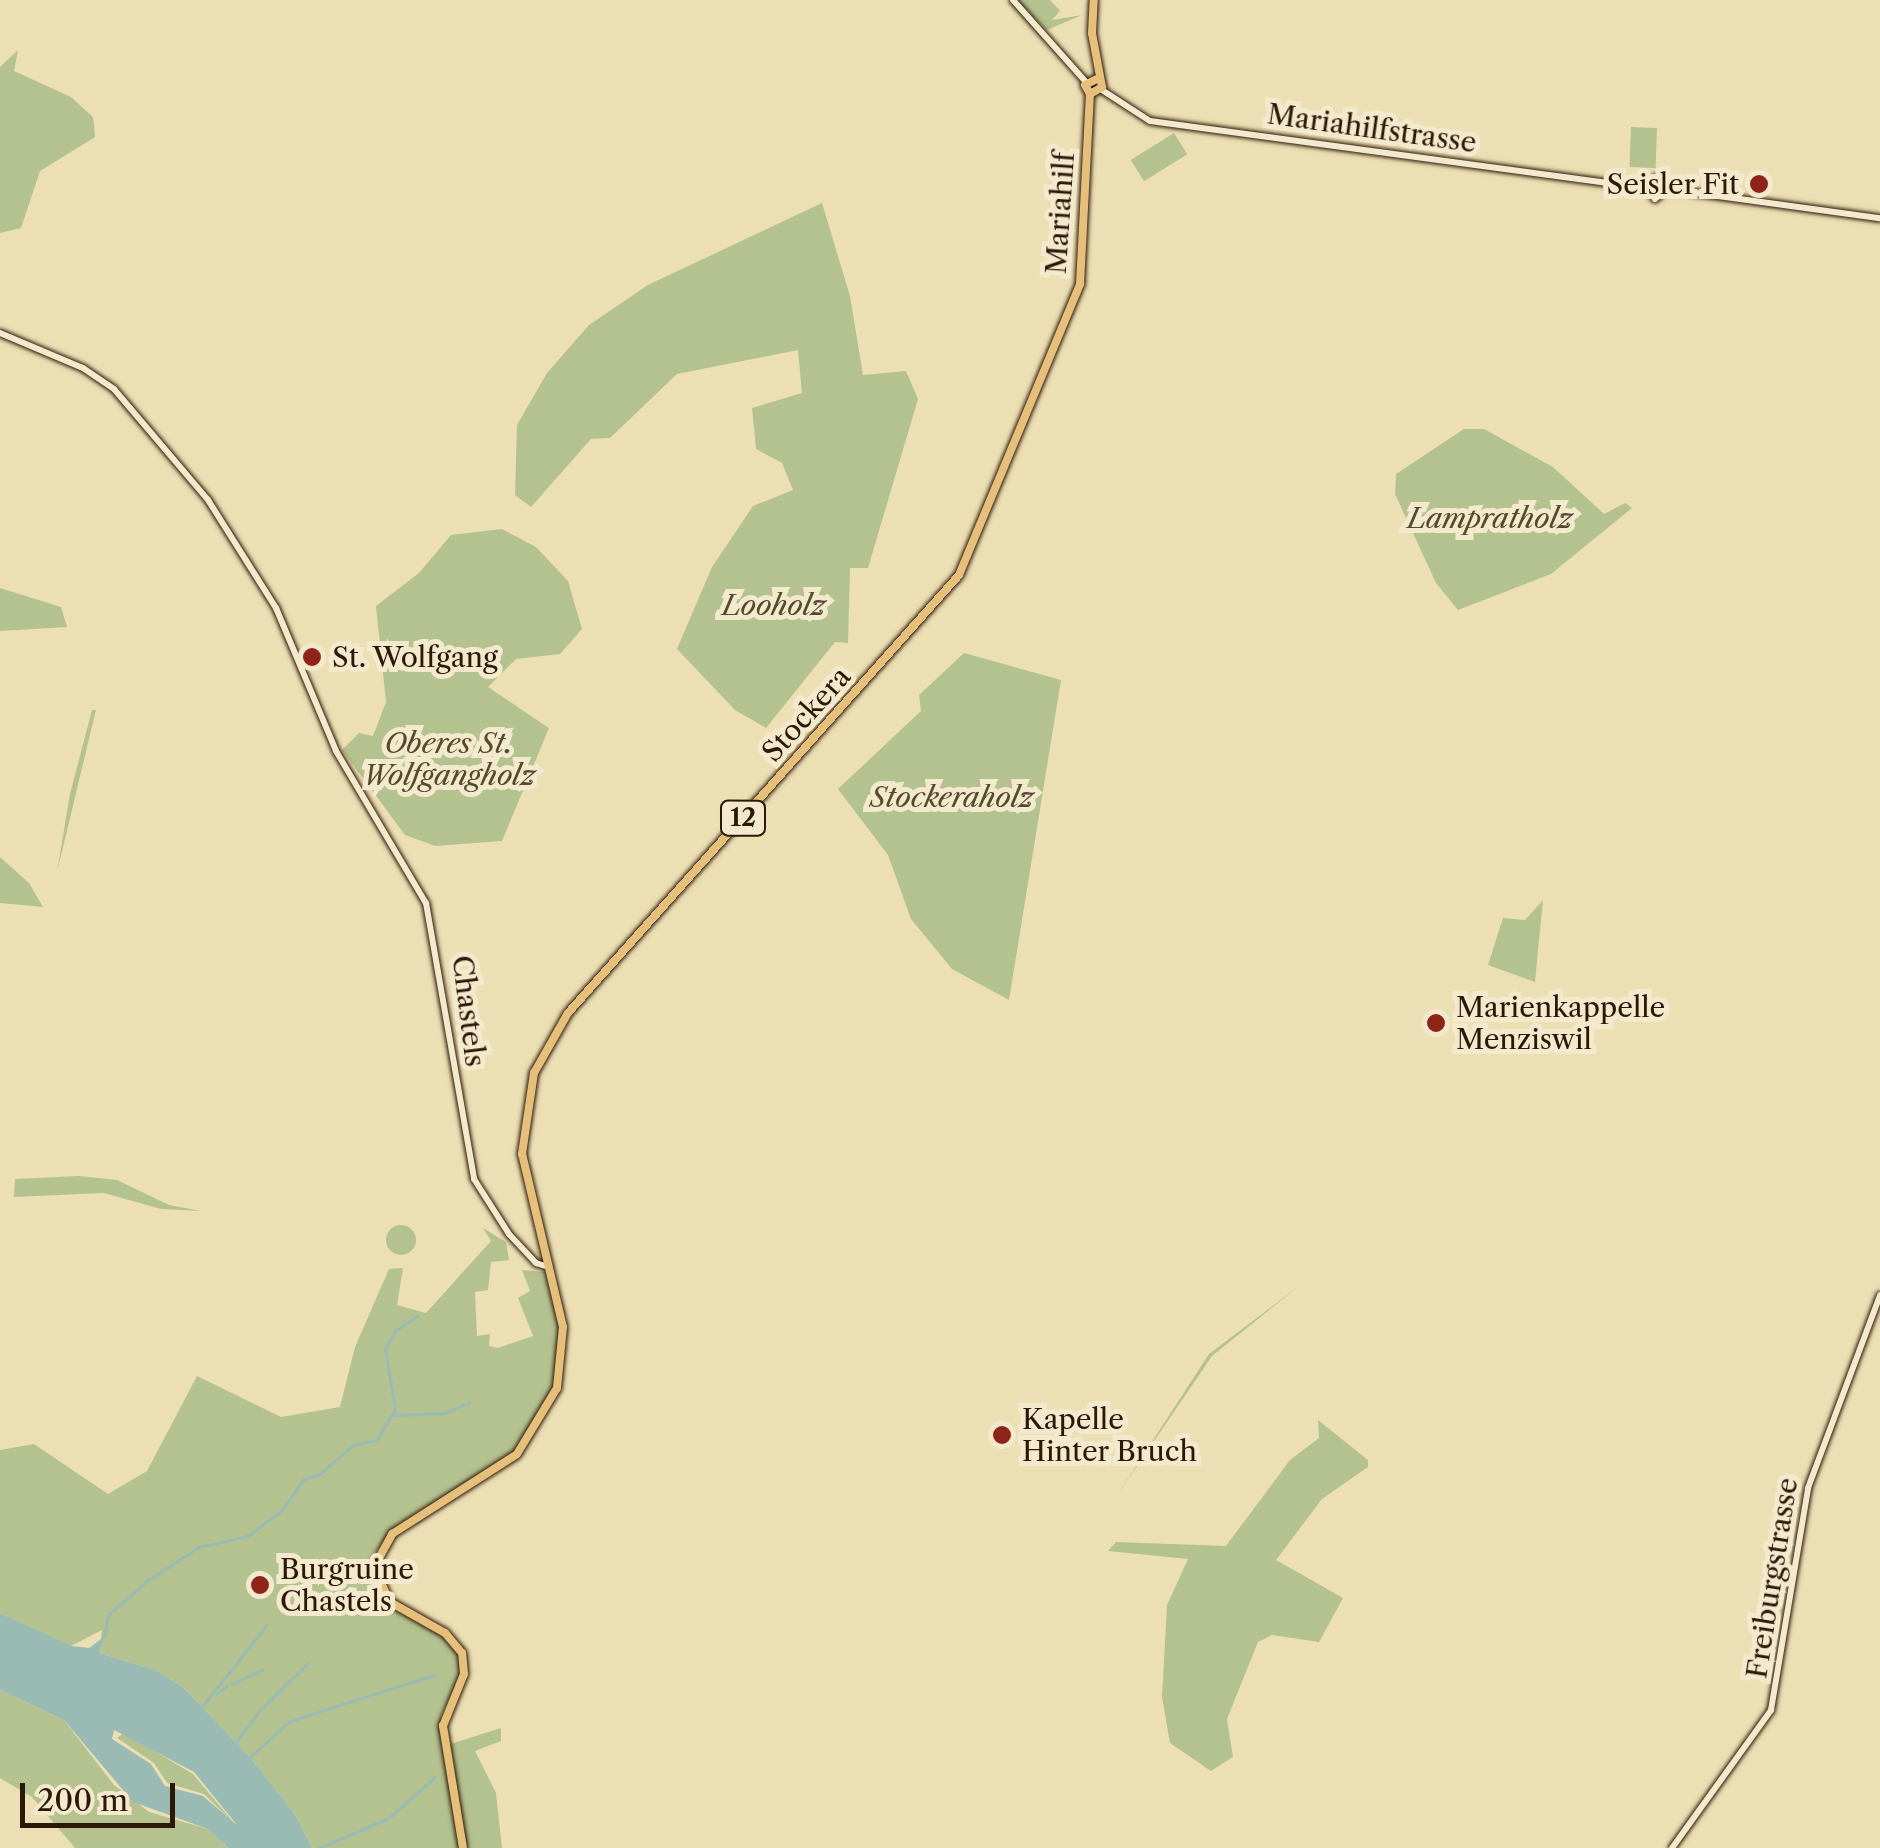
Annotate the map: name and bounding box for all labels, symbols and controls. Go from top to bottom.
street label: Mariahilfstrasse [1265,97,1479,159]
street label: Mariahilf [1039,151,1081,275]
place label: Seisler Fit [1606,167,1739,201]
marker: Seisler Fit [1748,173,1770,195]
park label: Lampratholz [1407,501,1573,535]
park label: Looholz [722,588,826,622]
place label: St. Wolfgang [332,640,499,674]
marker: St. Wolfgang [301,646,323,668]
street label: Stockera [755,660,857,768]
park label: Oberes St. Wolfgangholz [362,726,536,792]
park label: Stockeraholz [870,780,1034,814]
road number: 12 [718,798,768,838]
street label: Chastels [446,953,492,1069]
place label: Marienkappelle Menziswil [1456,990,1665,1056]
marker: Marienkappelle Menziswil [1425,1012,1447,1034]
place label: Kapelle Hinter Bruch [1022,1402,1198,1468]
marker: Kapelle Hinter Bruch [991,1424,1013,1446]
street label: Freiburgstrasse [1740,1475,1804,1681]
place label: Burgruine Chastels [280,1552,414,1618]
marker: Burgruine Chastels [249,1574,271,1596]
scale bar [25,1763,180,1825]
text: 200 m [37,1782,128,1819]

